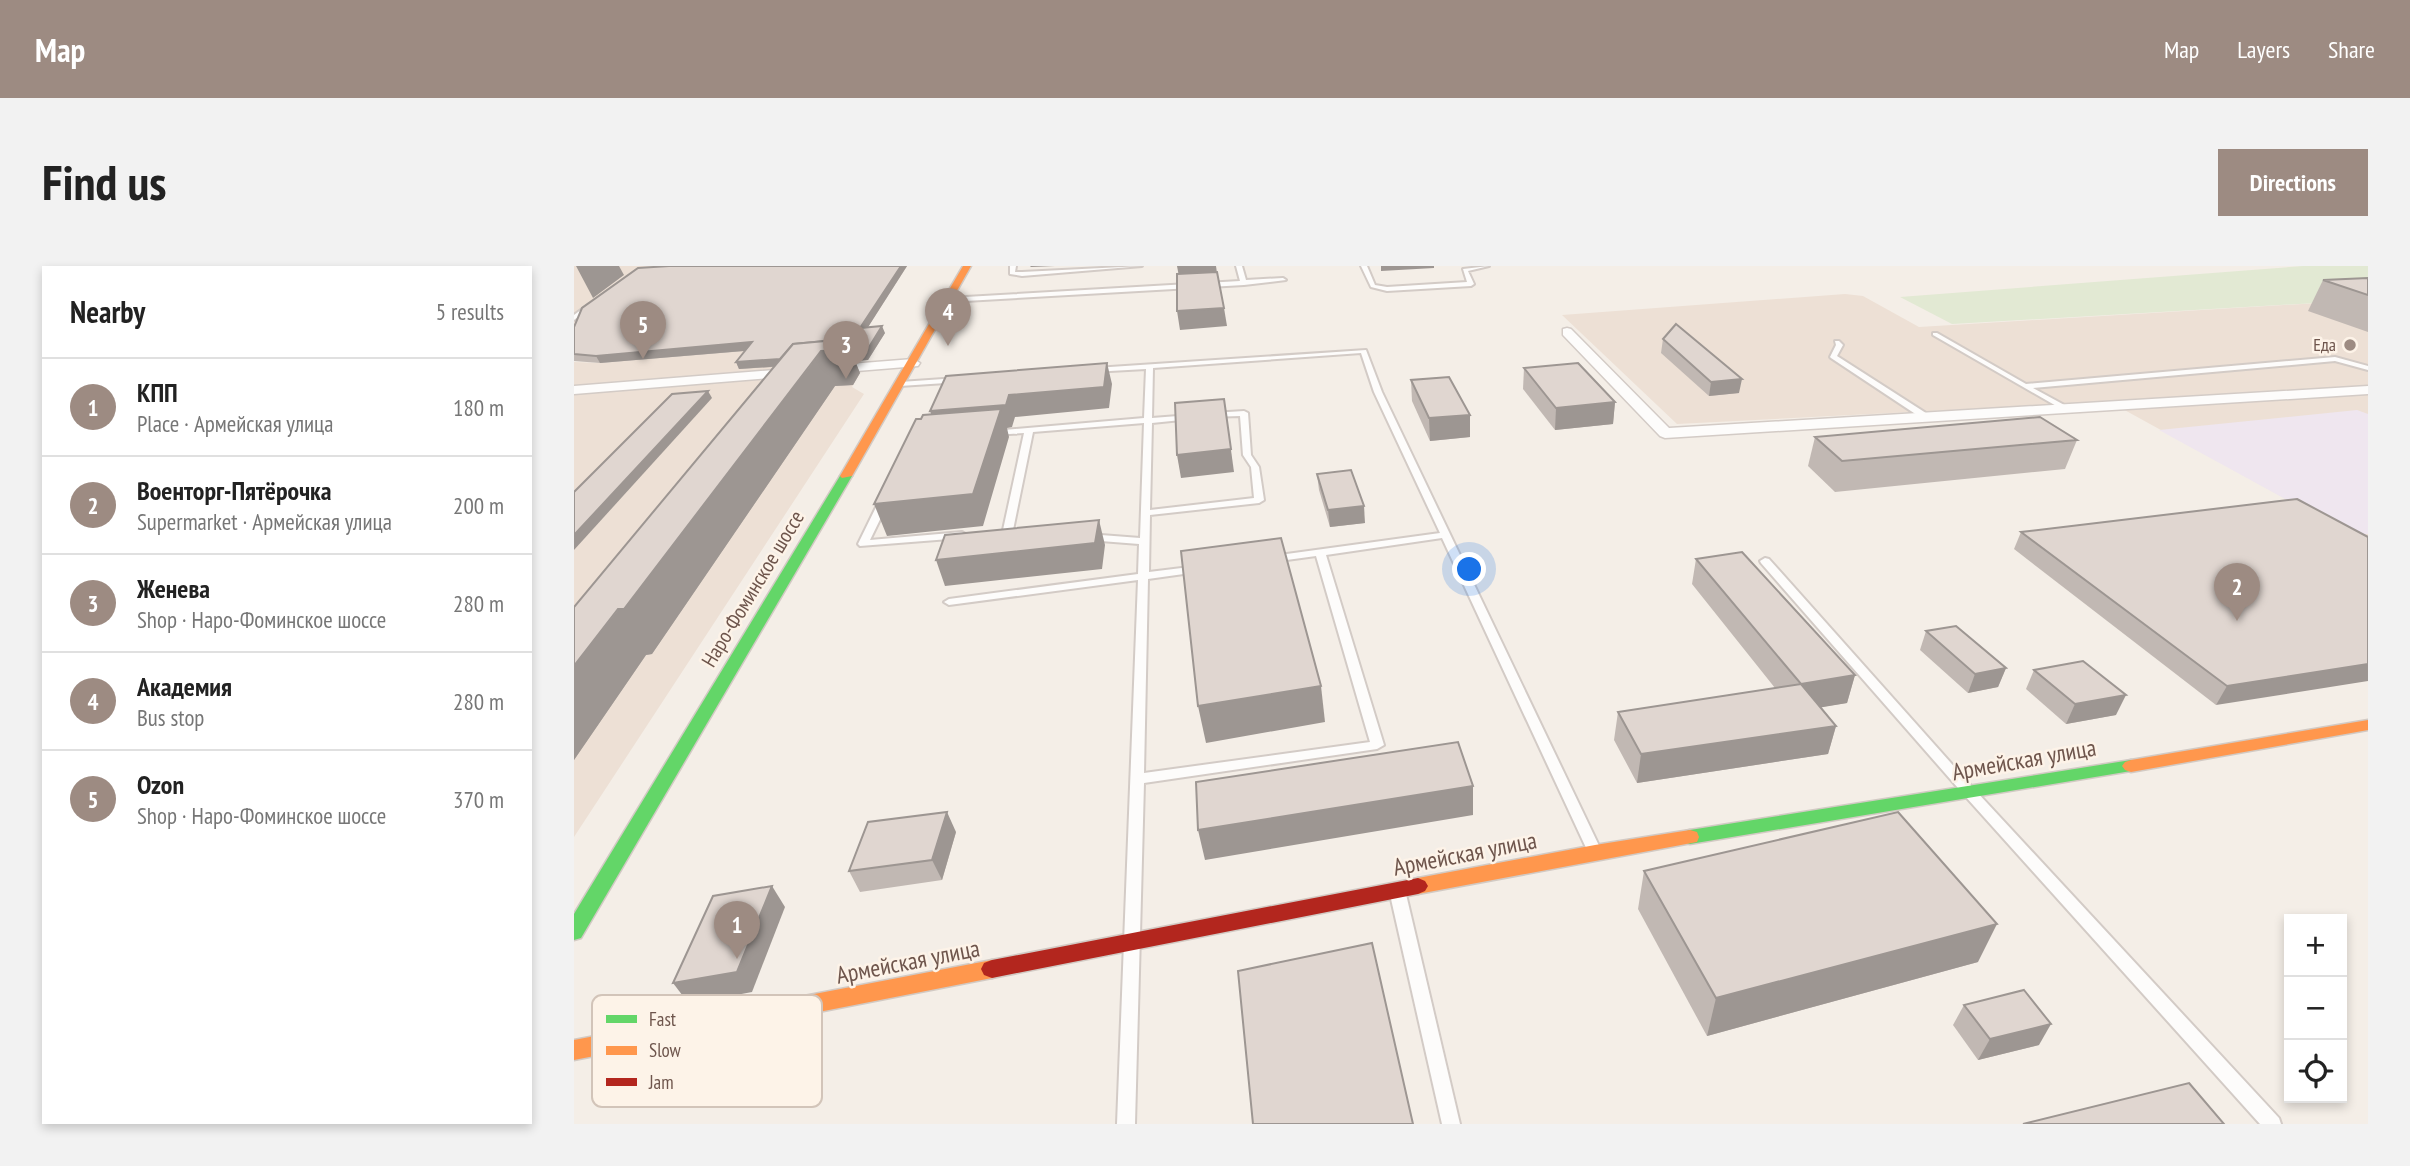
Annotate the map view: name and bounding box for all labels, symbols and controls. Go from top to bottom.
text: Map [35,28,85,71]
text: Map [2164,34,2199,65]
text: Layers [2237,34,2290,65]
text: Share [2328,34,2375,65]
button: Directions [2218,149,2368,216]
text: Find us [42,150,166,214]
pin: 4 [925,288,971,346]
text: Nearby [70,292,145,331]
text: 5 results [436,297,504,326]
pin: 5 [620,301,666,359]
pin: 3 [823,321,869,379]
place label: Еда [2313,333,2336,356]
marker: Еда [2342,337,2358,353]
text: КПП [137,376,178,409]
text: 1 [88,393,99,422]
text: 180 m [453,393,504,422]
text: Place · Армейская улица [137,409,334,438]
text: Военторг-Пятёрочка [137,474,331,507]
text: 2 [88,491,99,520]
text: 200 m [453,491,504,520]
street label: Наро-Фоминское шоссе [695,506,810,672]
text: Supermarket · Армейская улица [137,507,392,536]
your location [1452,552,1486,586]
pin: 2 [2214,563,2260,621]
text: Женева [137,572,210,605]
text: 3 [88,589,99,618]
text: 280 m [453,589,504,618]
text: Shop · Наро-Фоминское шоссе [137,605,386,634]
text: Академия [137,670,232,703]
text: 4 [88,687,99,716]
text: 280 m [453,687,504,716]
text: Bus stop [137,703,204,732]
street label: Армейская улица [1949,732,2098,787]
text: Ozon [137,768,184,801]
text: 5 [88,785,99,814]
text: 370 m [453,785,504,814]
text: Shop · Наро-Фоминское шоссе [137,801,386,830]
street label: Армейская улица [1390,824,1539,883]
pin: 1 [714,901,760,959]
map controls [2284,914,2347,1103]
button: + [2284,914,2347,977]
street label: Армейская улица [833,932,982,991]
button: − [2284,977,2347,1040]
legend [592,995,822,1107]
text: Fast [649,1007,677,1031]
text: Slow [649,1038,682,1062]
button: locate [2284,1040,2347,1103]
text: Jam [648,1070,674,1094]

